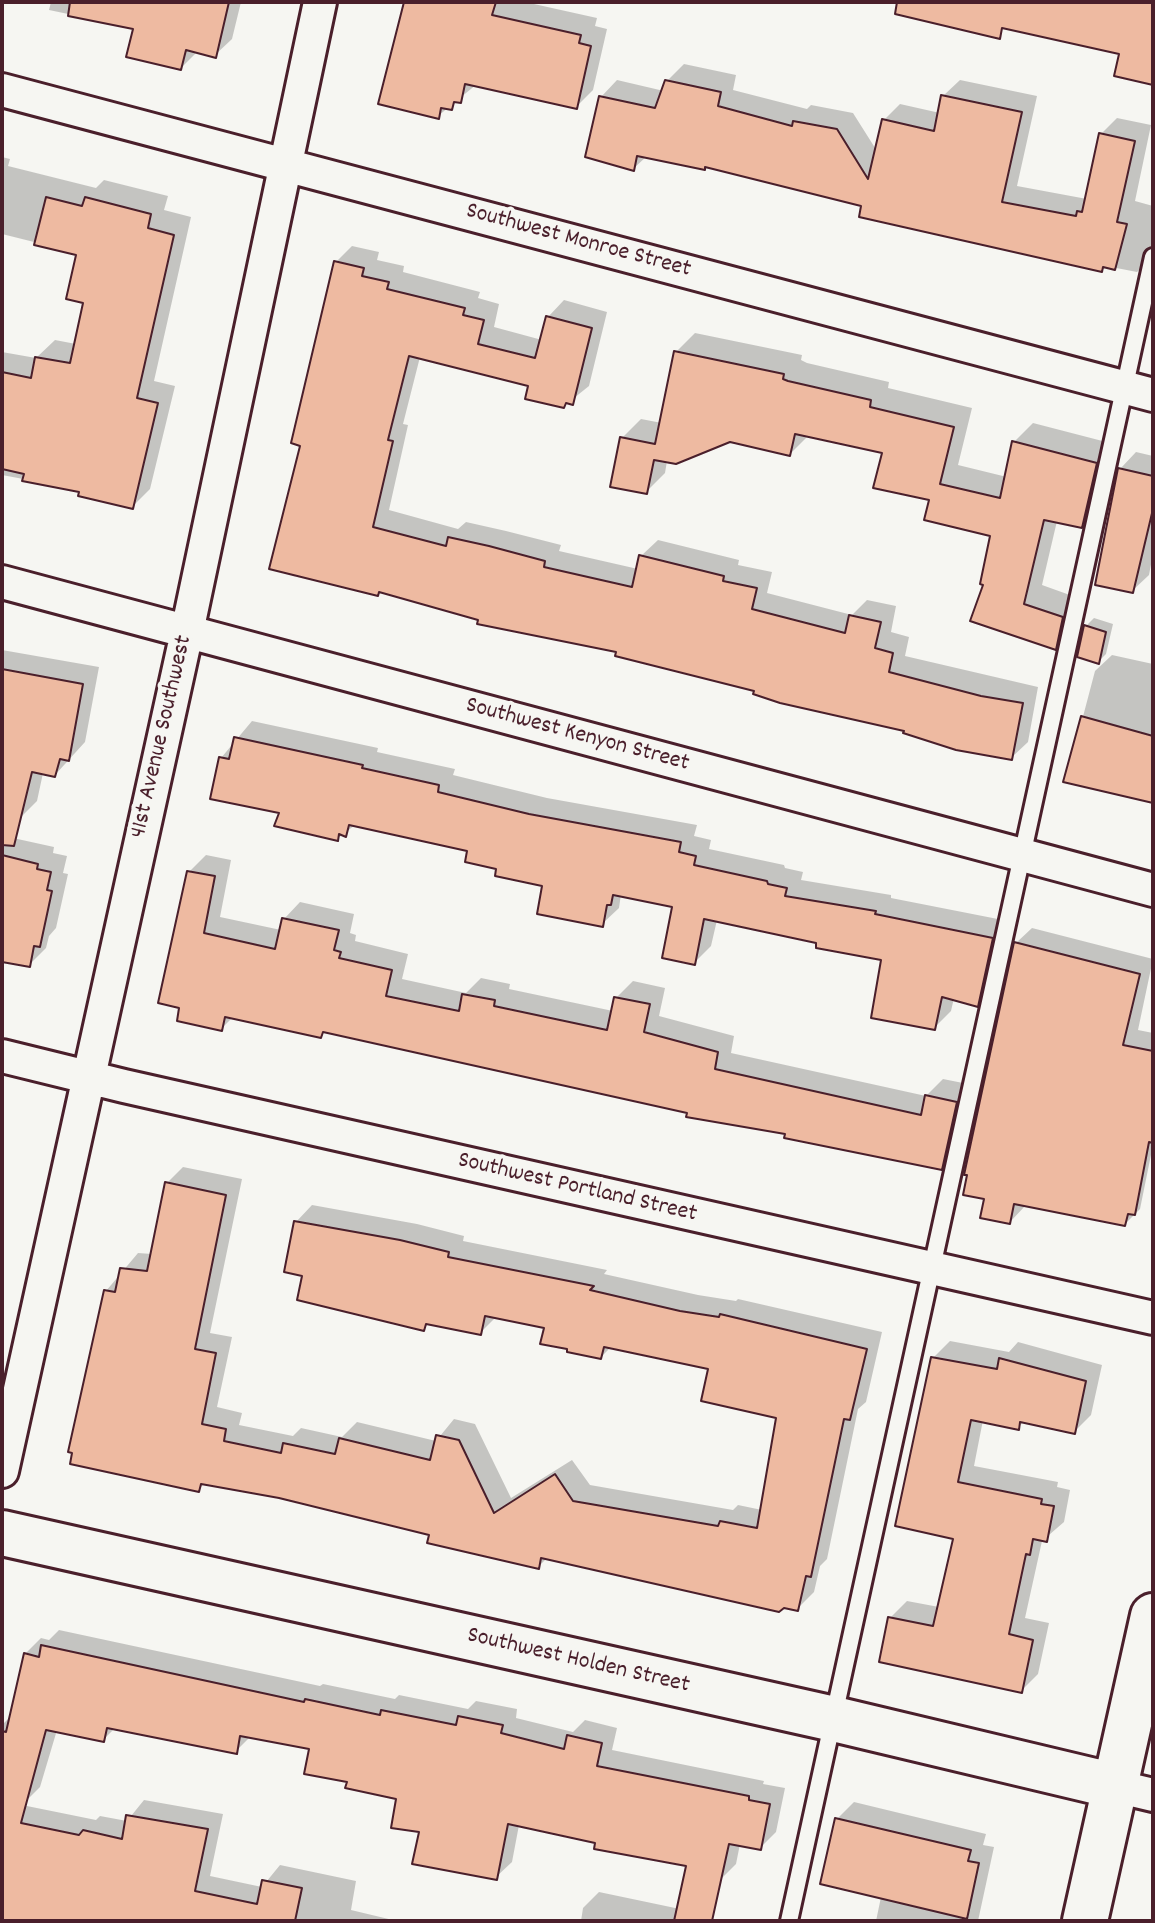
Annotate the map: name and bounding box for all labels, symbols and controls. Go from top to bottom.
street label: Southwest Monroe Street [462,198,694,286]
street label: 41st Avenue Southwest [126,633,200,841]
street label: Southwest Kenyon Street [462,692,692,780]
street label: Southwest Portland Street [455,1147,699,1231]
street label: Southwest Holden Street [464,1622,692,1702]

